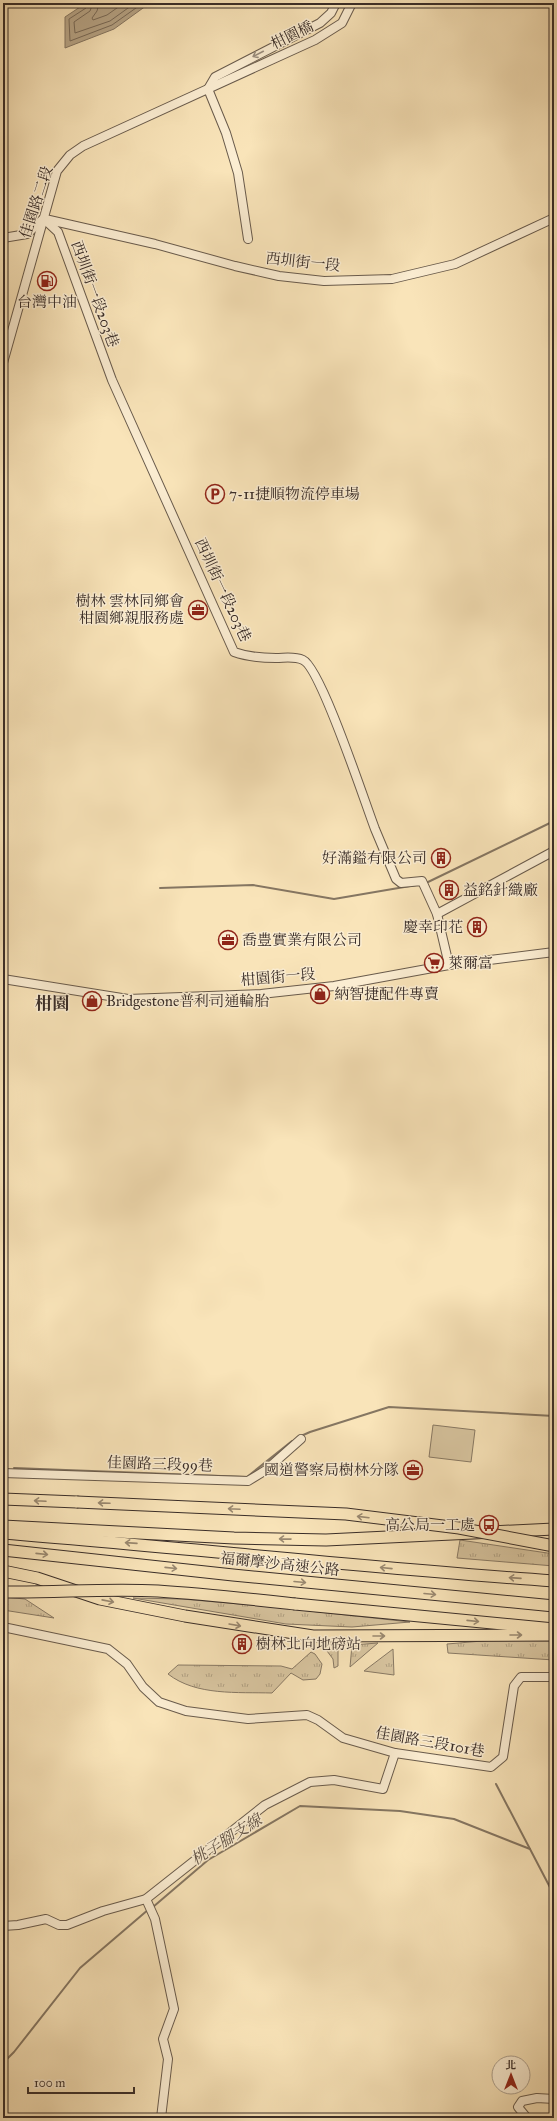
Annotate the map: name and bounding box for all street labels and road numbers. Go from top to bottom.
street label: 柑園橋 [268,17,316,53]
street label: 佳園路二段 [16,164,56,240]
street label: 西圳街一段203巷 [67,238,123,350]
street label: 西圳街一段 [265,249,341,275]
street label: 西圳街一段203巷 [191,535,255,645]
street label: 柑園街一段 [240,965,316,989]
street label: 佳園路三段99巷 [107,1453,213,1475]
street label: 福爾摩沙高速公路 [219,1549,341,1579]
street label: 佳園路三段101巷 [374,1724,486,1760]

